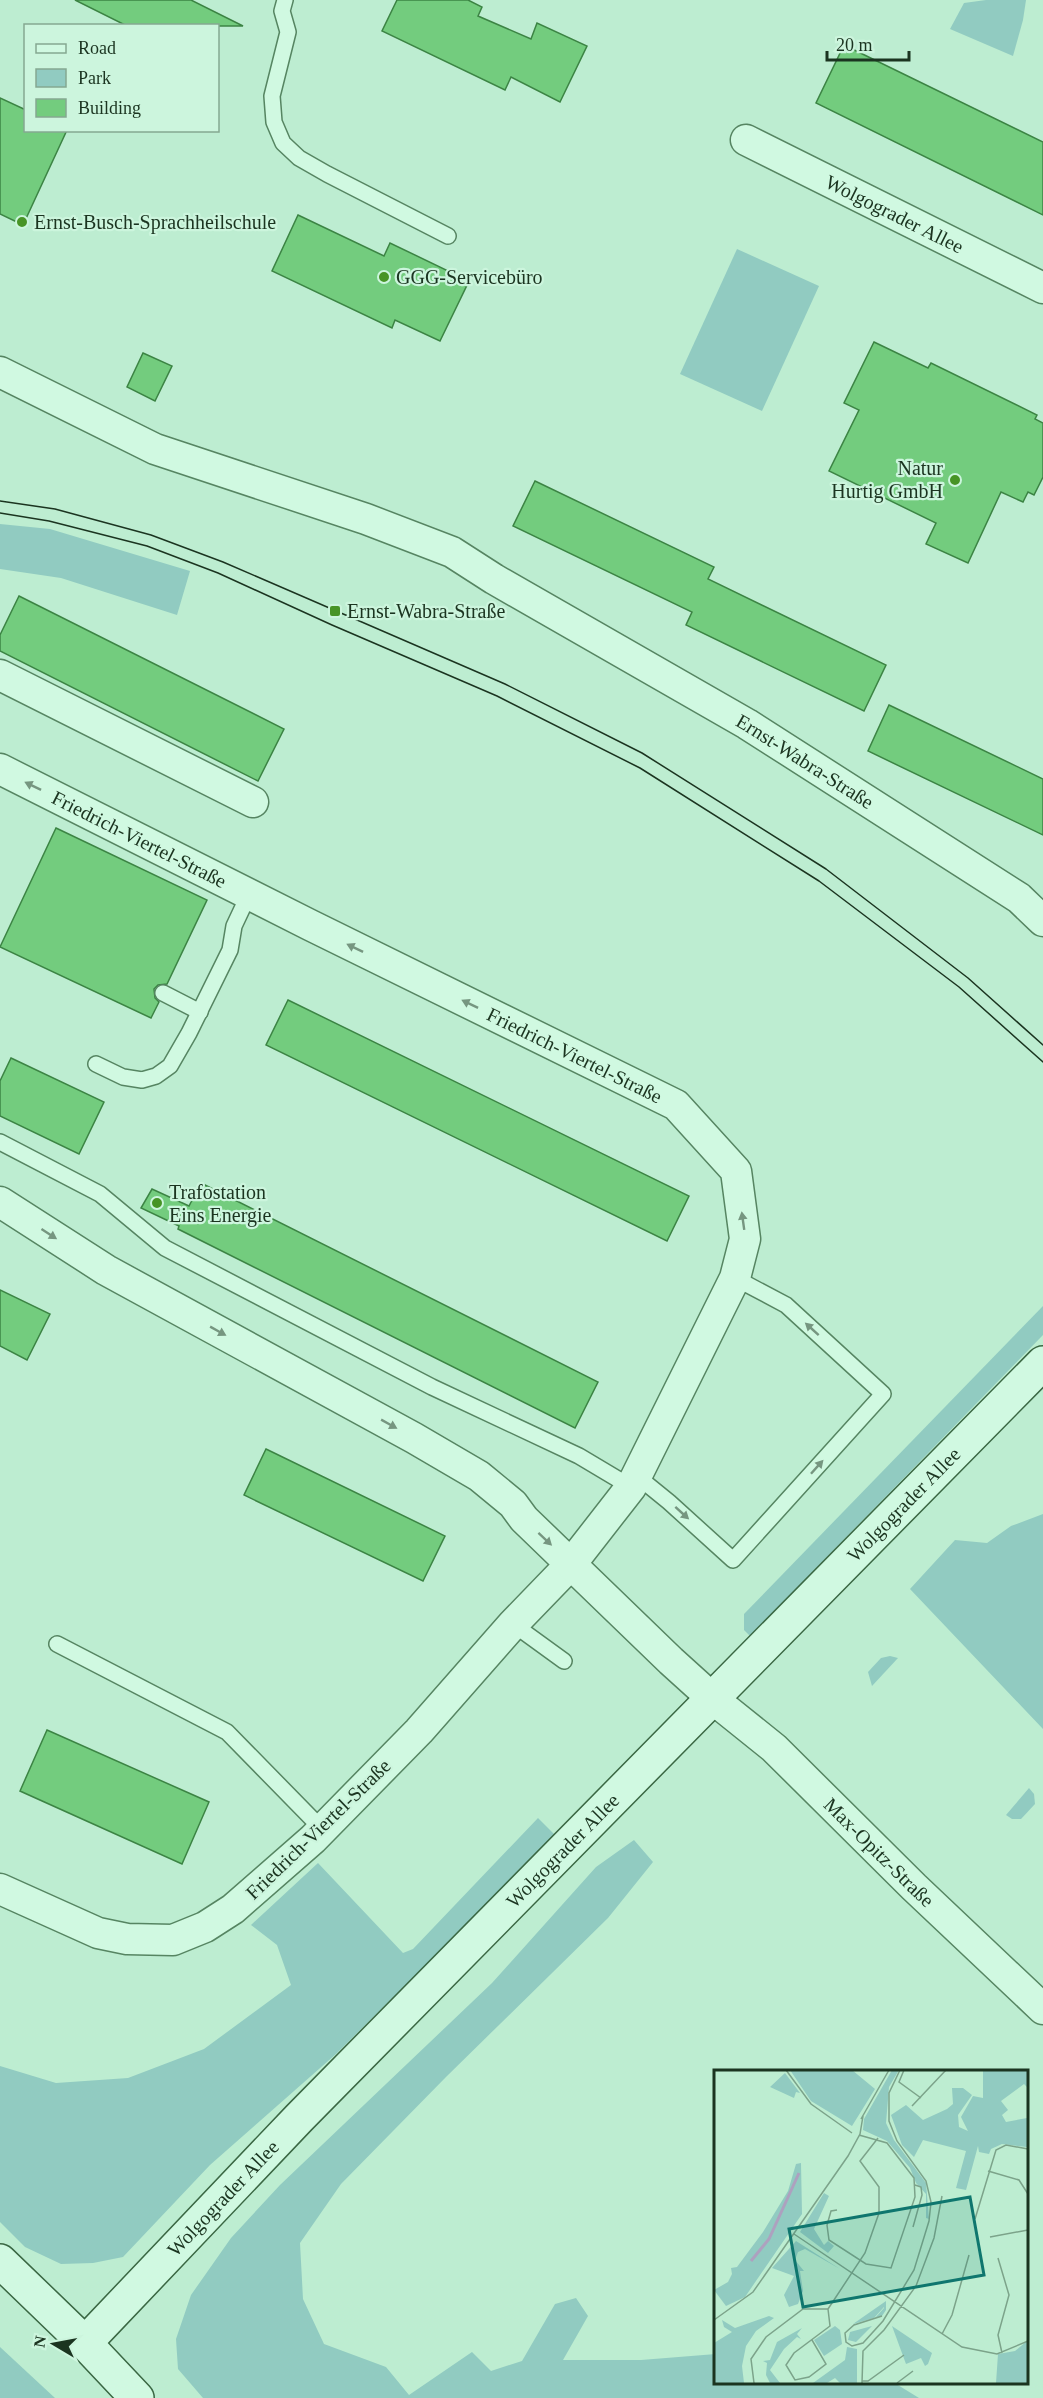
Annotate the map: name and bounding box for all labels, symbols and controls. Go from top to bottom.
legend [24,24,219,132]
scale bar [827,24,910,62]
text: 20 m [836,35,873,55]
text: Road [78,38,116,58]
text: Park [78,68,111,88]
text: Building [78,98,141,118]
street label: Wolgograder Allee [822,170,967,258]
place label: Ernst-Busch-Sprachheilschule [34,211,276,234]
marker: Ernst-Busch-Sprachheilschule [15,215,29,229]
place label: GGG-Servicebüro [396,266,543,288]
marker: GGG-Servicebüro [377,270,391,284]
place label: Natur Hurtig GmbH [831,457,943,503]
marker: Natur Hurtig GmbH [948,473,962,487]
place label: Ernst-Wabra-Straße [347,600,505,622]
marker: Ernst-Wabra-Straße [328,604,342,618]
street label: Ernst-Wabra-Straße [733,709,878,813]
one-way arrow [24,781,41,790]
street label: Friedrich-Viertel-Straße [49,786,230,892]
one-way arrow [347,943,364,952]
one-way arrow [461,999,478,1008]
street label: Friedrich-Viertel-Straße [484,1003,666,1108]
place label: Trafostation Eins Energie [169,1181,272,1227]
marker: Trafostation Eins Energie [150,1196,164,1210]
one-way arrow [738,1212,747,1231]
one-way arrow [41,1228,57,1239]
one-way arrow [805,1323,820,1336]
one-way arrow [210,1326,227,1336]
one-way arrow [381,1419,397,1430]
street label: Wolgograder Allee [843,1443,965,1566]
one-way arrow [810,1460,823,1475]
one-way arrow [675,1506,689,1520]
one-way arrow [537,1532,552,1545]
street label: Friedrich-Viertel-Straße [241,1754,395,1904]
street label: Wolgograder Allee [502,1789,624,1912]
street label: Max-Opitz-Straße [820,1793,939,1911]
inset map [714,2070,1028,2383]
street label: Wolgograder Allee [163,2136,283,2260]
north arrow [24,2314,84,2374]
text: N [30,2334,49,2349]

